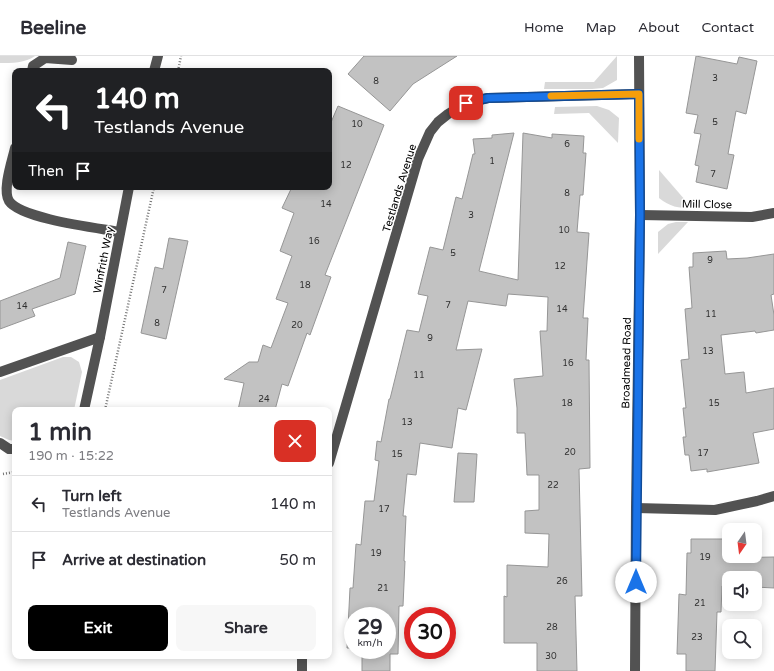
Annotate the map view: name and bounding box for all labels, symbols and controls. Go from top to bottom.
text: Beeline [20,17,86,39]
text: Home [524,19,564,36]
text: Map [586,19,616,36]
text: About [638,19,680,36]
text: Contact [702,19,754,36]
house number: 3 [712,73,718,84]
house number: 8 [373,76,379,87]
text: 140 m [94,82,180,116]
icon: left [28,84,80,136]
pin [449,86,483,120]
icon: arrive [455,92,477,114]
text: Testlands Avenue [94,116,244,138]
house number: 5 [712,117,718,128]
house number: 10 [351,119,363,130]
house number: 6 [564,139,570,150]
street label: Testlands Avenue [380,142,419,234]
house number: 1 [489,156,495,167]
icon: arrive [72,160,94,182]
house number: 12 [340,160,352,171]
text: Then [28,162,64,180]
house number: 7 [710,169,716,180]
house number: 8 [564,188,570,199]
street label: Mill Close [682,198,732,211]
house number: 14 [320,199,332,210]
house number: 3 [468,210,474,221]
street label: Winfrith Way [91,225,116,295]
house number: 10 [558,225,570,236]
house number: 16 [308,236,320,247]
house number: 5 [450,248,456,259]
house number: 9 [707,255,713,266]
house number: 12 [554,261,566,272]
house number: 18 [299,280,311,291]
house number: 7 [161,285,167,296]
house number: 7 [445,300,451,311]
house number: 14 [16,301,28,312]
house number: 14 [556,304,568,315]
house number: 11 [705,309,717,320]
street label: Broadmead Road [619,317,634,409]
house number: 8 [154,318,160,329]
house number: 20 [291,320,303,331]
house number: 9 [427,333,433,344]
house number: 13 [702,346,714,357]
house number: 16 [562,358,574,369]
house number: 11 [413,370,425,381]
house number: 24 [258,394,270,405]
house number: 18 [561,398,573,409]
house number: 15 [708,398,720,409]
house number: 13 [401,417,413,428]
text: 1 min [28,418,92,447]
button: close [274,420,316,462]
house number: 20 [564,447,576,458]
text: 190 m · 15:22 [28,448,114,464]
house number: 17 [697,448,709,459]
house number: 15 [391,449,403,460]
house number: 22 [547,480,559,491]
text: Turn left [62,487,122,505]
icon: left [28,493,50,515]
text: 140 m [270,495,316,513]
house number: 17 [378,504,390,515]
text: Testlands Avenue [62,505,170,521]
north arrow [722,523,762,563]
map controls [722,523,762,659]
house number: 19 [370,548,382,559]
icon: arrive [28,549,50,571]
text: Arrive at destination [62,551,206,569]
text: 50 m [279,551,316,569]
house number: 19 [699,552,711,563]
position arrow [615,561,657,603]
button: sound [722,571,762,611]
house number: 26 [556,576,568,587]
house number: 21 [377,583,389,594]
house number: 21 [694,598,706,609]
button: Exit [28,605,168,651]
button: Share [176,605,316,651]
speed limit sign: 30 [404,607,456,659]
text: 29 [357,616,383,640]
button: search [722,619,762,659]
house number: 28 [546,622,558,633]
house number: 23 [691,632,703,643]
text: km/h [357,637,383,649]
house number: 30 [545,651,557,662]

